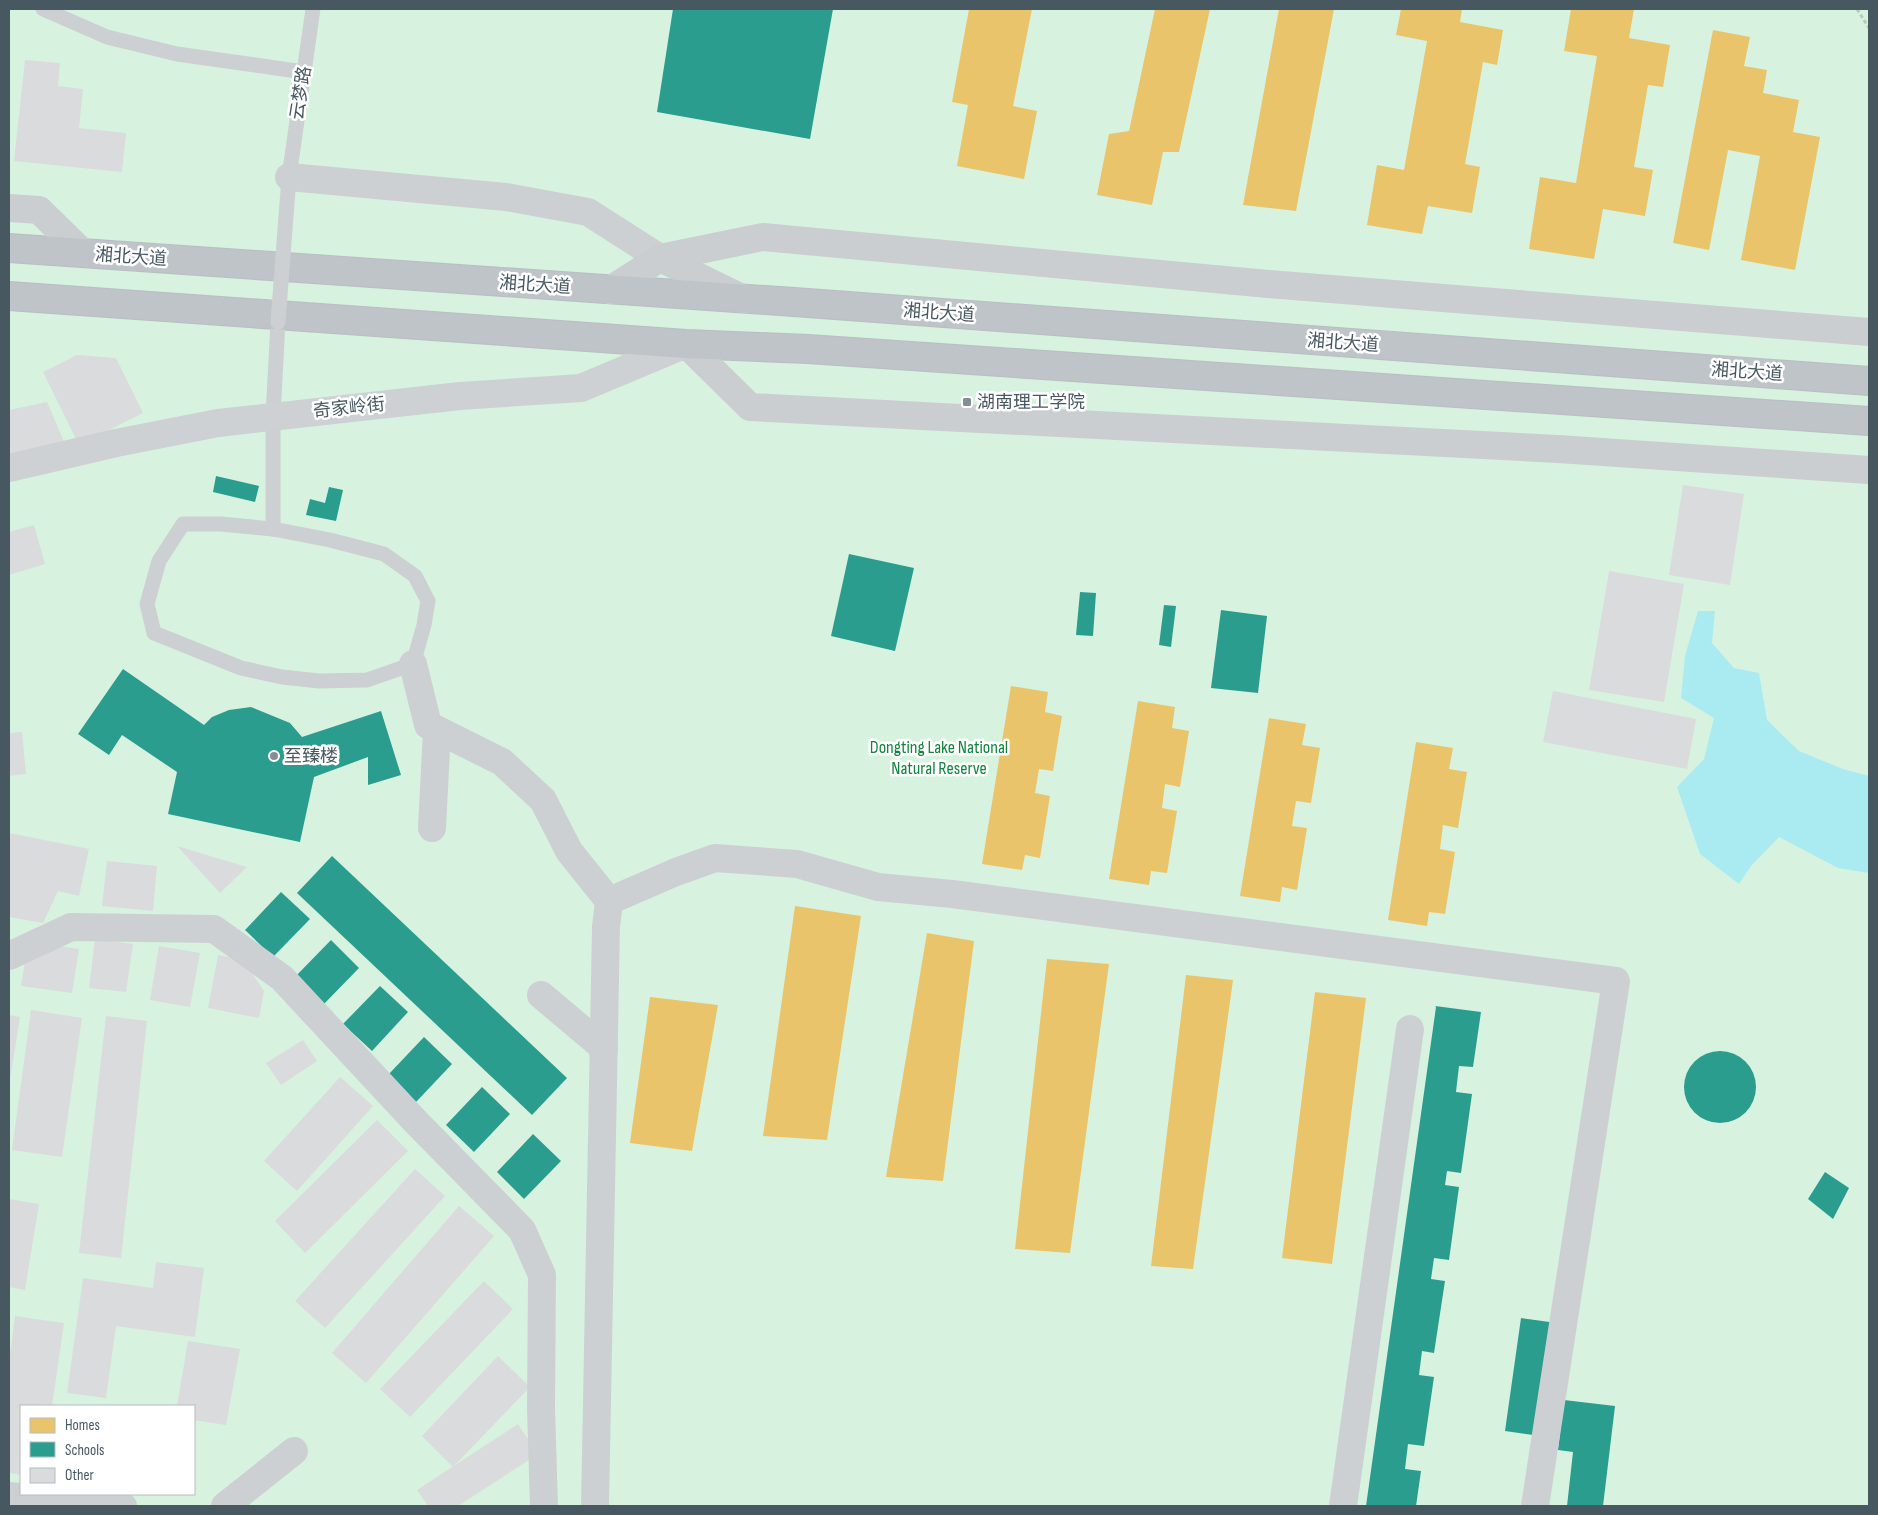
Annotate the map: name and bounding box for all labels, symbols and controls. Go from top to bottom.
street label: 云梦路 [286,65,316,121]
street label: 湘北大道 [94,244,168,270]
street label: 湘北大道 [498,272,572,298]
street label: 湘北大道 [902,300,976,326]
street label: 湘北大道 [1306,330,1380,356]
street label: 湘北大道 [1710,359,1784,385]
place label: 湖南理工学院 [977,392,1085,413]
street label: 奇家岭街 [312,394,386,422]
marker: 湖南理工学院 [961,396,973,408]
park label: Dongting Lake National Natural Reserve [870,737,1008,779]
place label: 至臻楼 [284,746,338,767]
marker: 至臻楼 [268,750,280,762]
legend [20,1405,195,1495]
text: Homes [65,1416,100,1435]
text: Schools [65,1441,104,1460]
text: Other [65,1466,94,1485]

